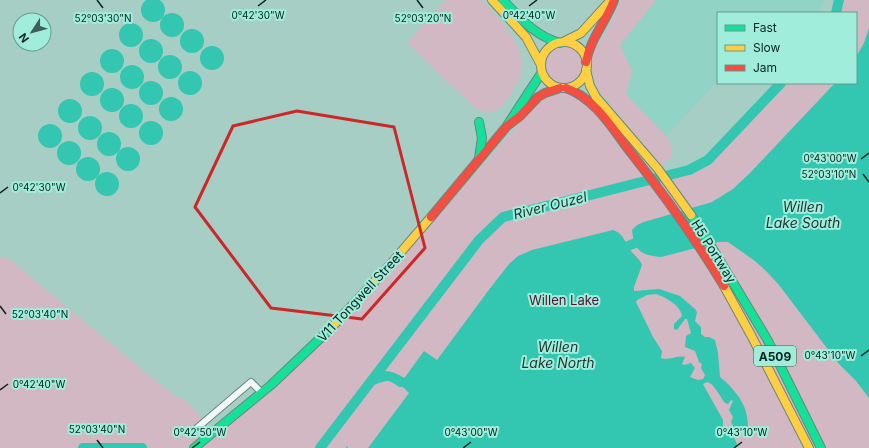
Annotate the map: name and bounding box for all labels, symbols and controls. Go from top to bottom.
text: 0°42'30"W [232,9,285,21]
text: 0°42'40"W [503,9,555,21]
north arrow [12,12,52,52]
text: 52°03'30"N [75,12,131,24]
text: 52°03'20"N [395,12,451,24]
legend [717,12,857,84]
text: Fast [753,20,777,35]
text: N [16,30,32,45]
text: Slow [753,40,781,55]
text: Jam [753,60,777,75]
text: 0°43'00"W [803,152,857,164]
text: 52°03'10"N [802,168,856,180]
text: 0°42'30"W [13,181,66,193]
water label: River Ouzel [511,188,589,222]
water label: Willen Lake South [766,198,840,231]
street label: H5 Portway [688,216,740,286]
street label: V11 Tongwell Street [314,247,406,345]
park label: Willen Lake [529,292,599,308]
text: 52°03'40"N [12,308,68,320]
water label: Willen Lake North [521,338,595,371]
road number: A509 [754,346,796,366]
text: 0°43'10"W [805,349,856,361]
text: 0°42'40"W [13,378,65,390]
text: 52°03'40"N [69,423,125,435]
text: 0°42'50"W [174,426,227,438]
text: 0°43'00"W [444,426,498,438]
text: 0°43'10"W [717,426,768,438]

